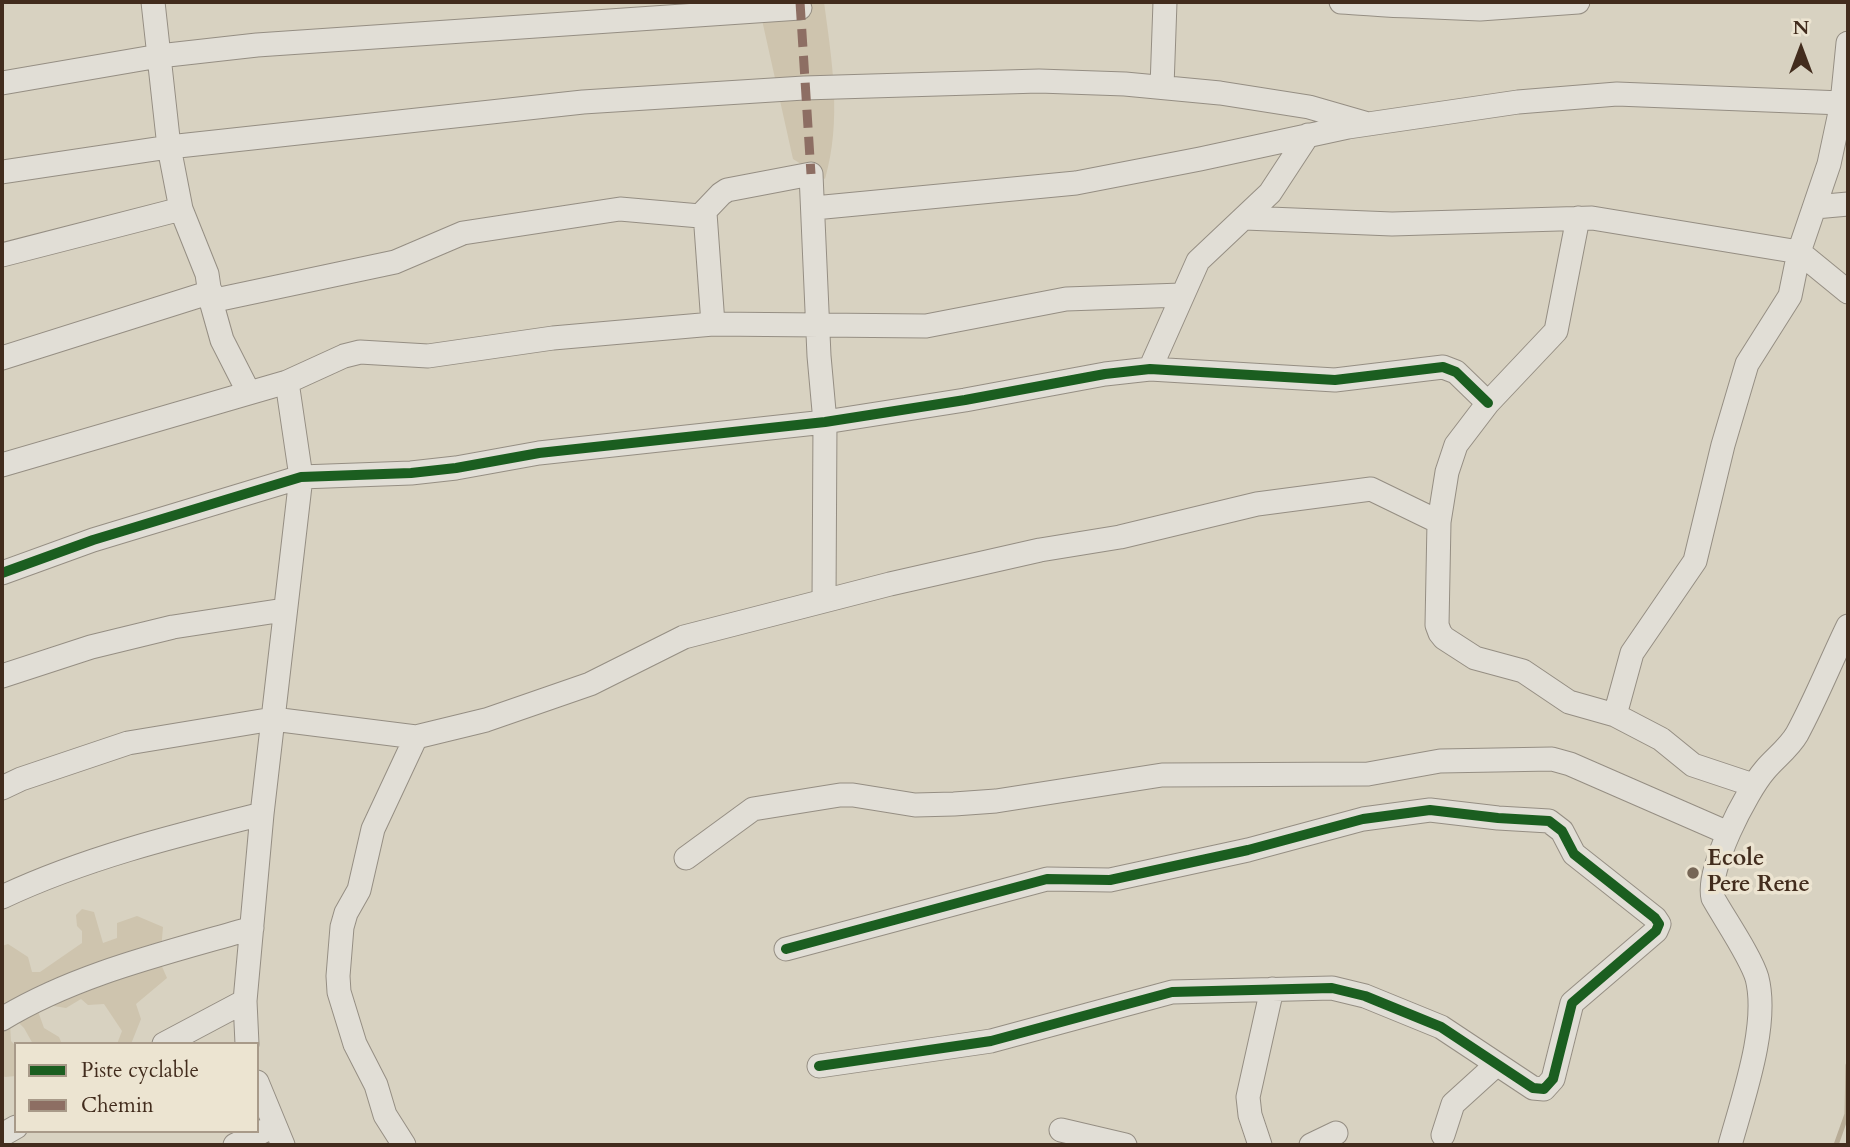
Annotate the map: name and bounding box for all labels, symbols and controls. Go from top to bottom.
north arrow [1766,14,1836,84]
text: N [1793,15,1809,41]
place label: Ecole Pere Rene [1707,846,1810,900]
marker: Ecole Pere Rene [1685,865,1701,881]
legend [14,1042,259,1133]
text: Piste cyclable [81,1056,199,1085]
text: Chemin [81,1091,154,1120]

